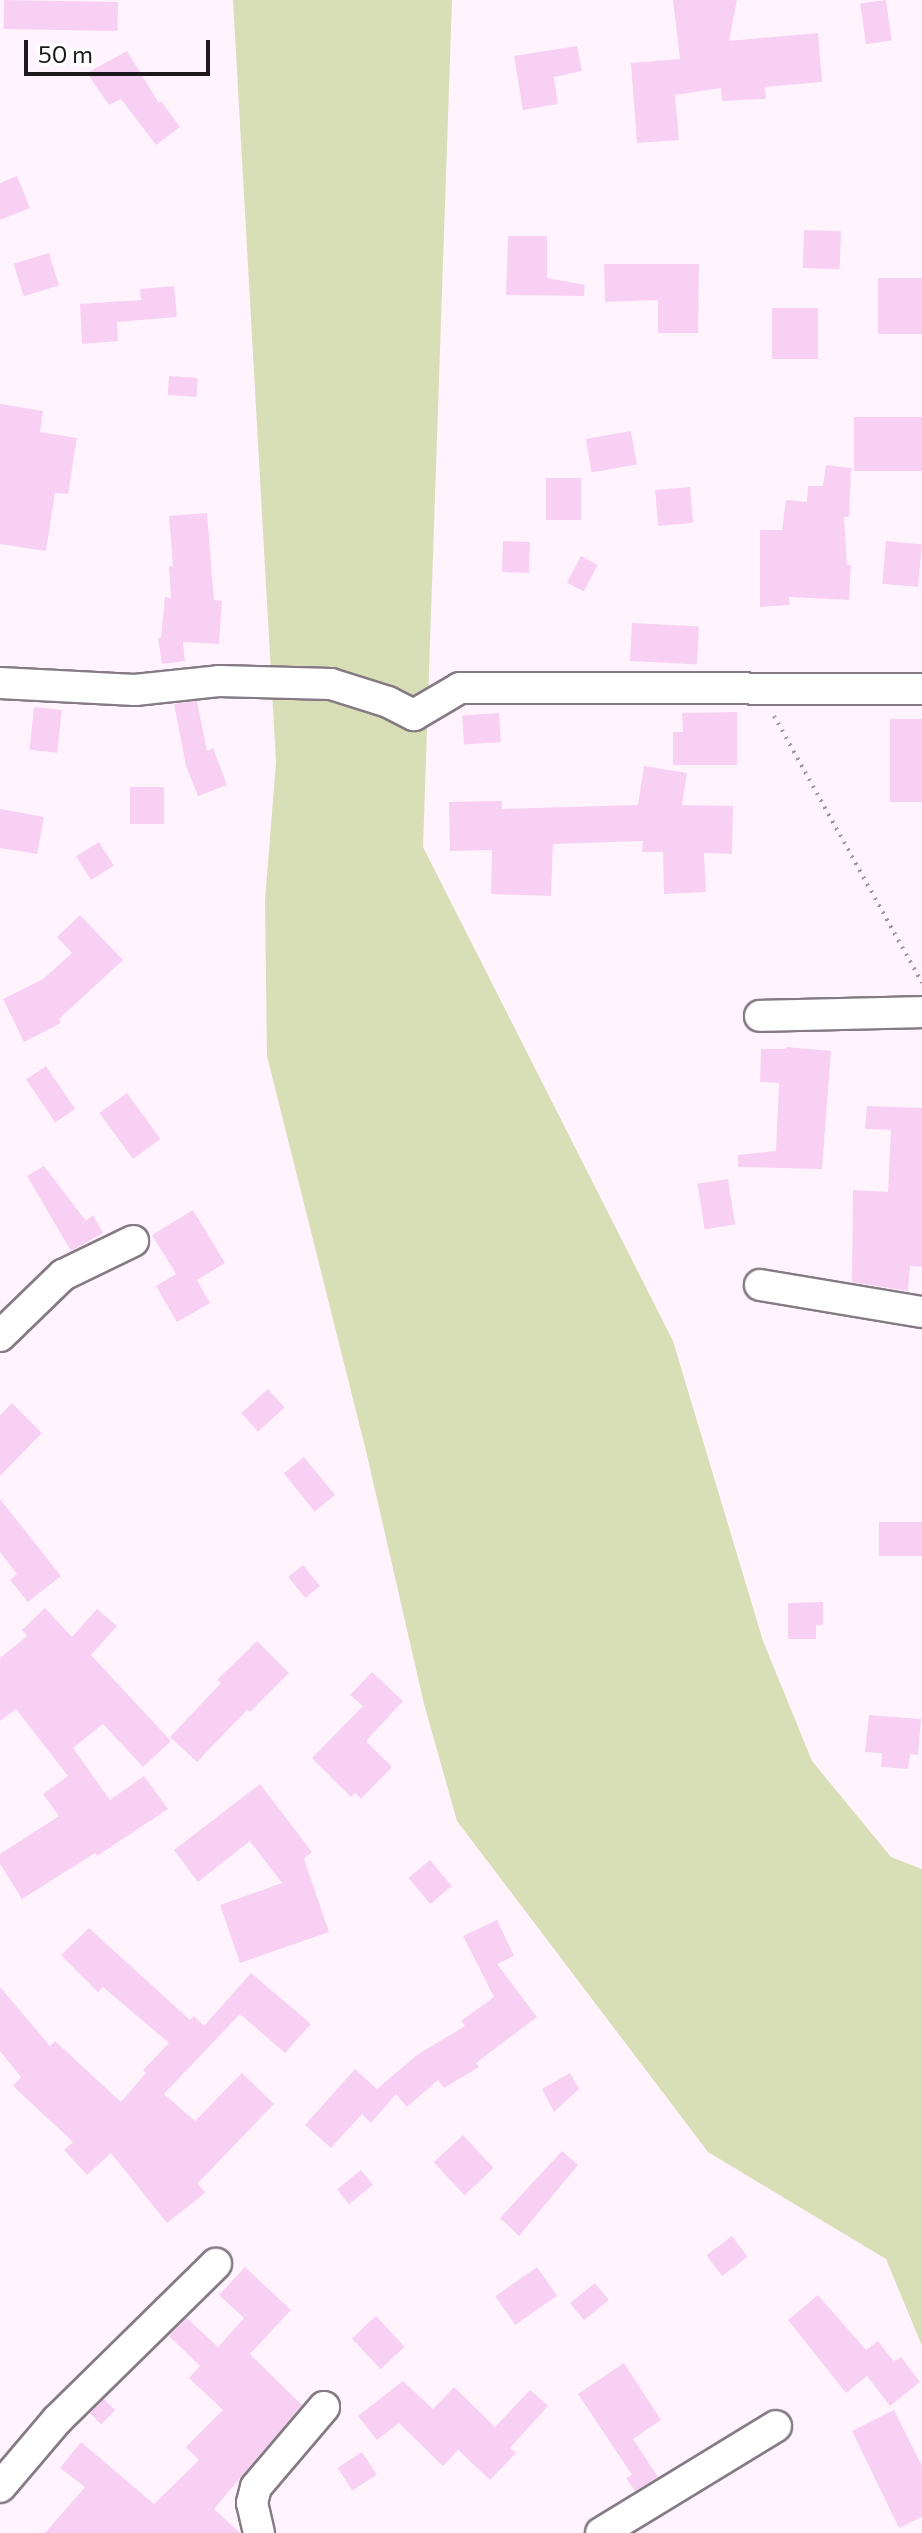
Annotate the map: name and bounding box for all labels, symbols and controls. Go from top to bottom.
scale bar [28,24,214,74]
text: 50 m [38,39,93,68]

